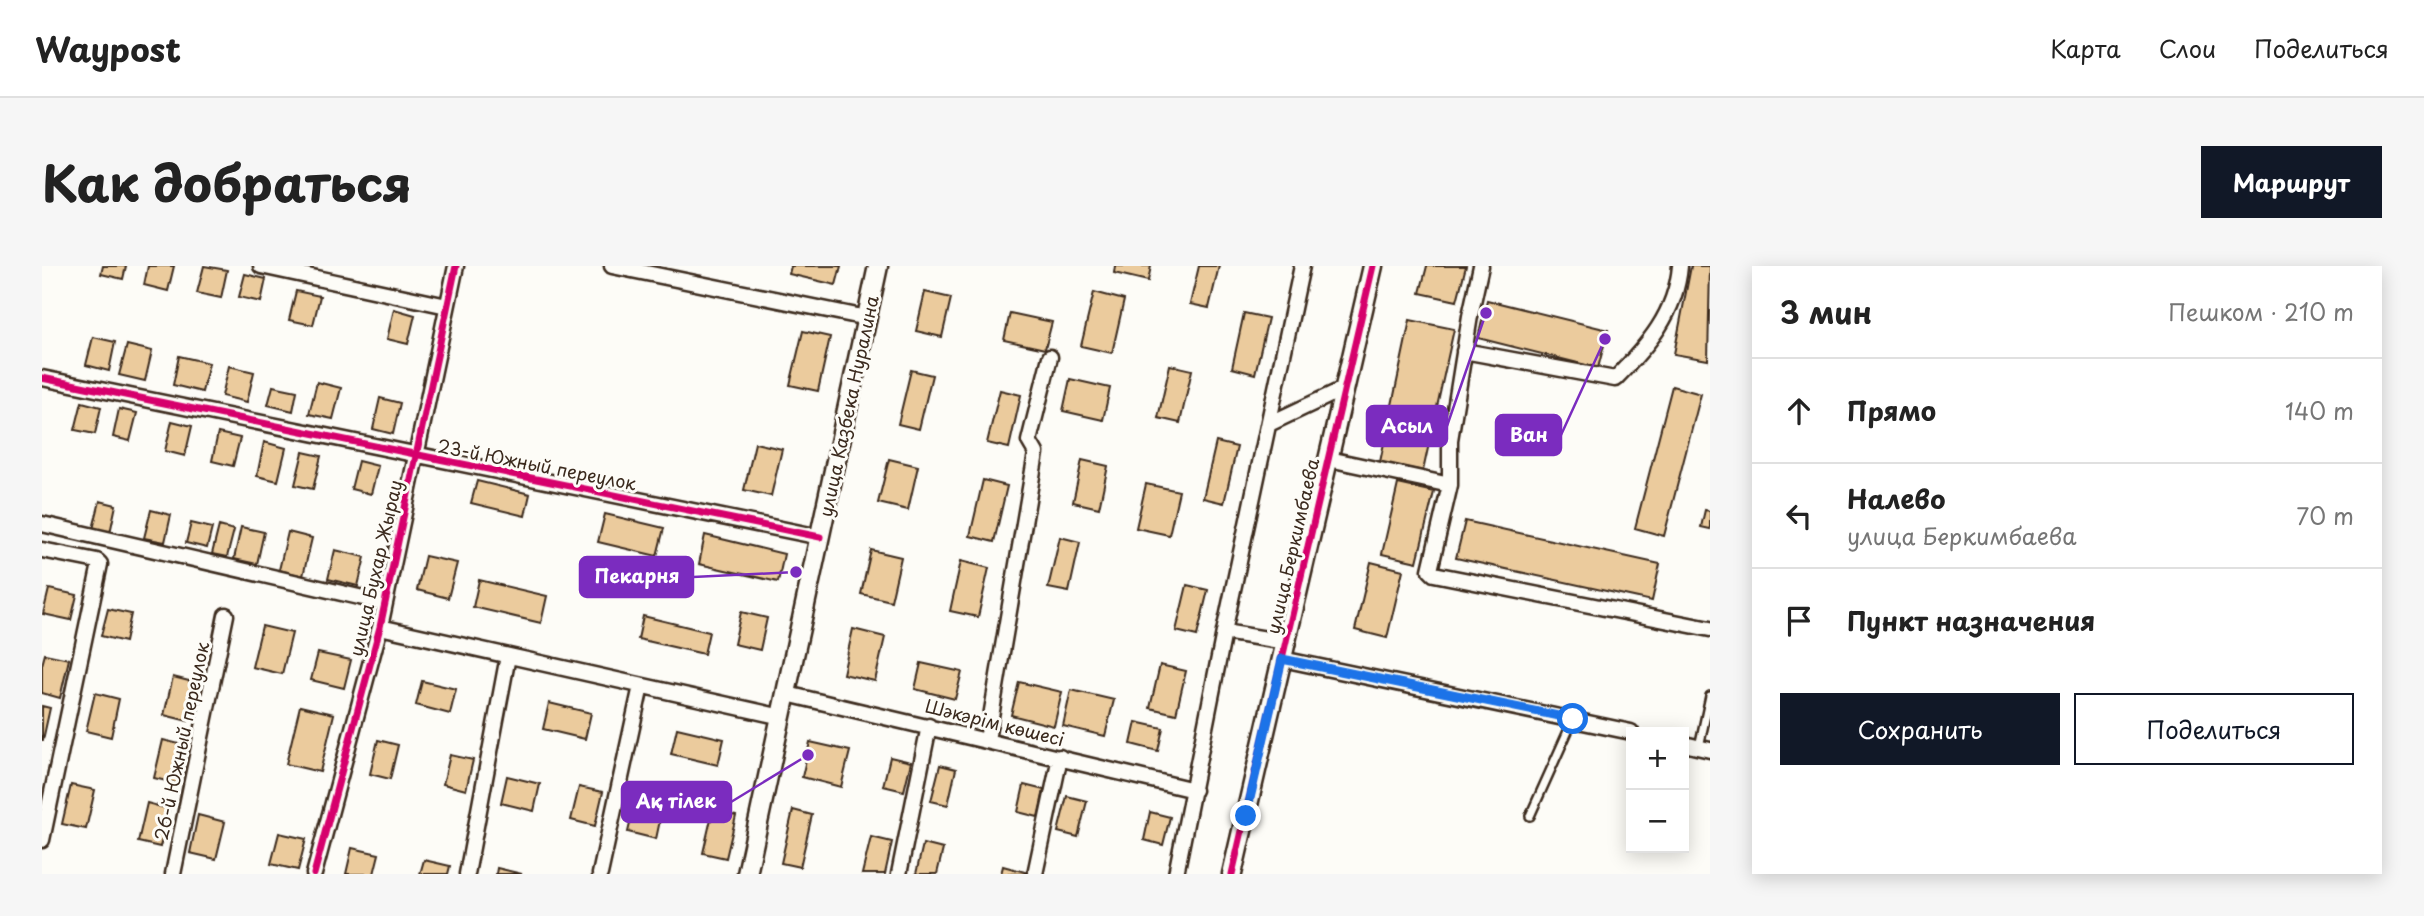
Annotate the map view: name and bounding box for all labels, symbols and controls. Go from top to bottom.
text: Waypost [35,23,181,73]
text: Карта [2050,30,2121,66]
text: Слои [2159,30,2216,66]
text: Поделиться [2254,30,2389,66]
text: Как добраться [42,145,412,219]
button: Маршрут [2201,146,2382,218]
text: 3 мин [1780,289,1872,334]
street label: улица Казбека Нуралина [811,292,885,519]
text: Пешком · 210 m [2168,294,2354,329]
text: Прямо [1847,391,1936,430]
icon: ahead [1780,392,1818,430]
text: 140 m [2285,393,2354,428]
callout: Асыл [1367,406,1447,446]
text: Асыл [1381,411,1433,439]
callout: Ван [1496,415,1561,455]
text: Ван [1510,420,1548,448]
street label: 23-й Южный переулок [435,431,639,497]
street label: улица Беркимбаева [1259,455,1326,637]
street label: улица Бухар Жырау [342,477,408,659]
text: Налево [1847,479,1945,518]
icon: left [1780,497,1818,535]
text: 70 m [2296,498,2354,533]
text: улица Беркимбаева [1847,518,2076,553]
callout: Пекарня [580,557,693,597]
text: Пекарня [595,561,679,589]
text: Пункт назначения [1847,601,2095,640]
icon: arrive [1780,602,1818,640]
street label: 26-й Южный переулок [147,639,215,843]
street label: Шәкәрім көшесі [923,692,1067,752]
button: Сохранить [1780,693,2060,765]
button: Поделиться [2074,693,2354,765]
route start [1557,703,1588,734]
map controls [1626,727,1689,853]
button: + [1626,727,1689,790]
callout: Ақ тілек [622,782,731,822]
text: Ақ тілек [635,786,717,814]
button: − [1626,790,1689,853]
route end [1230,800,1261,831]

